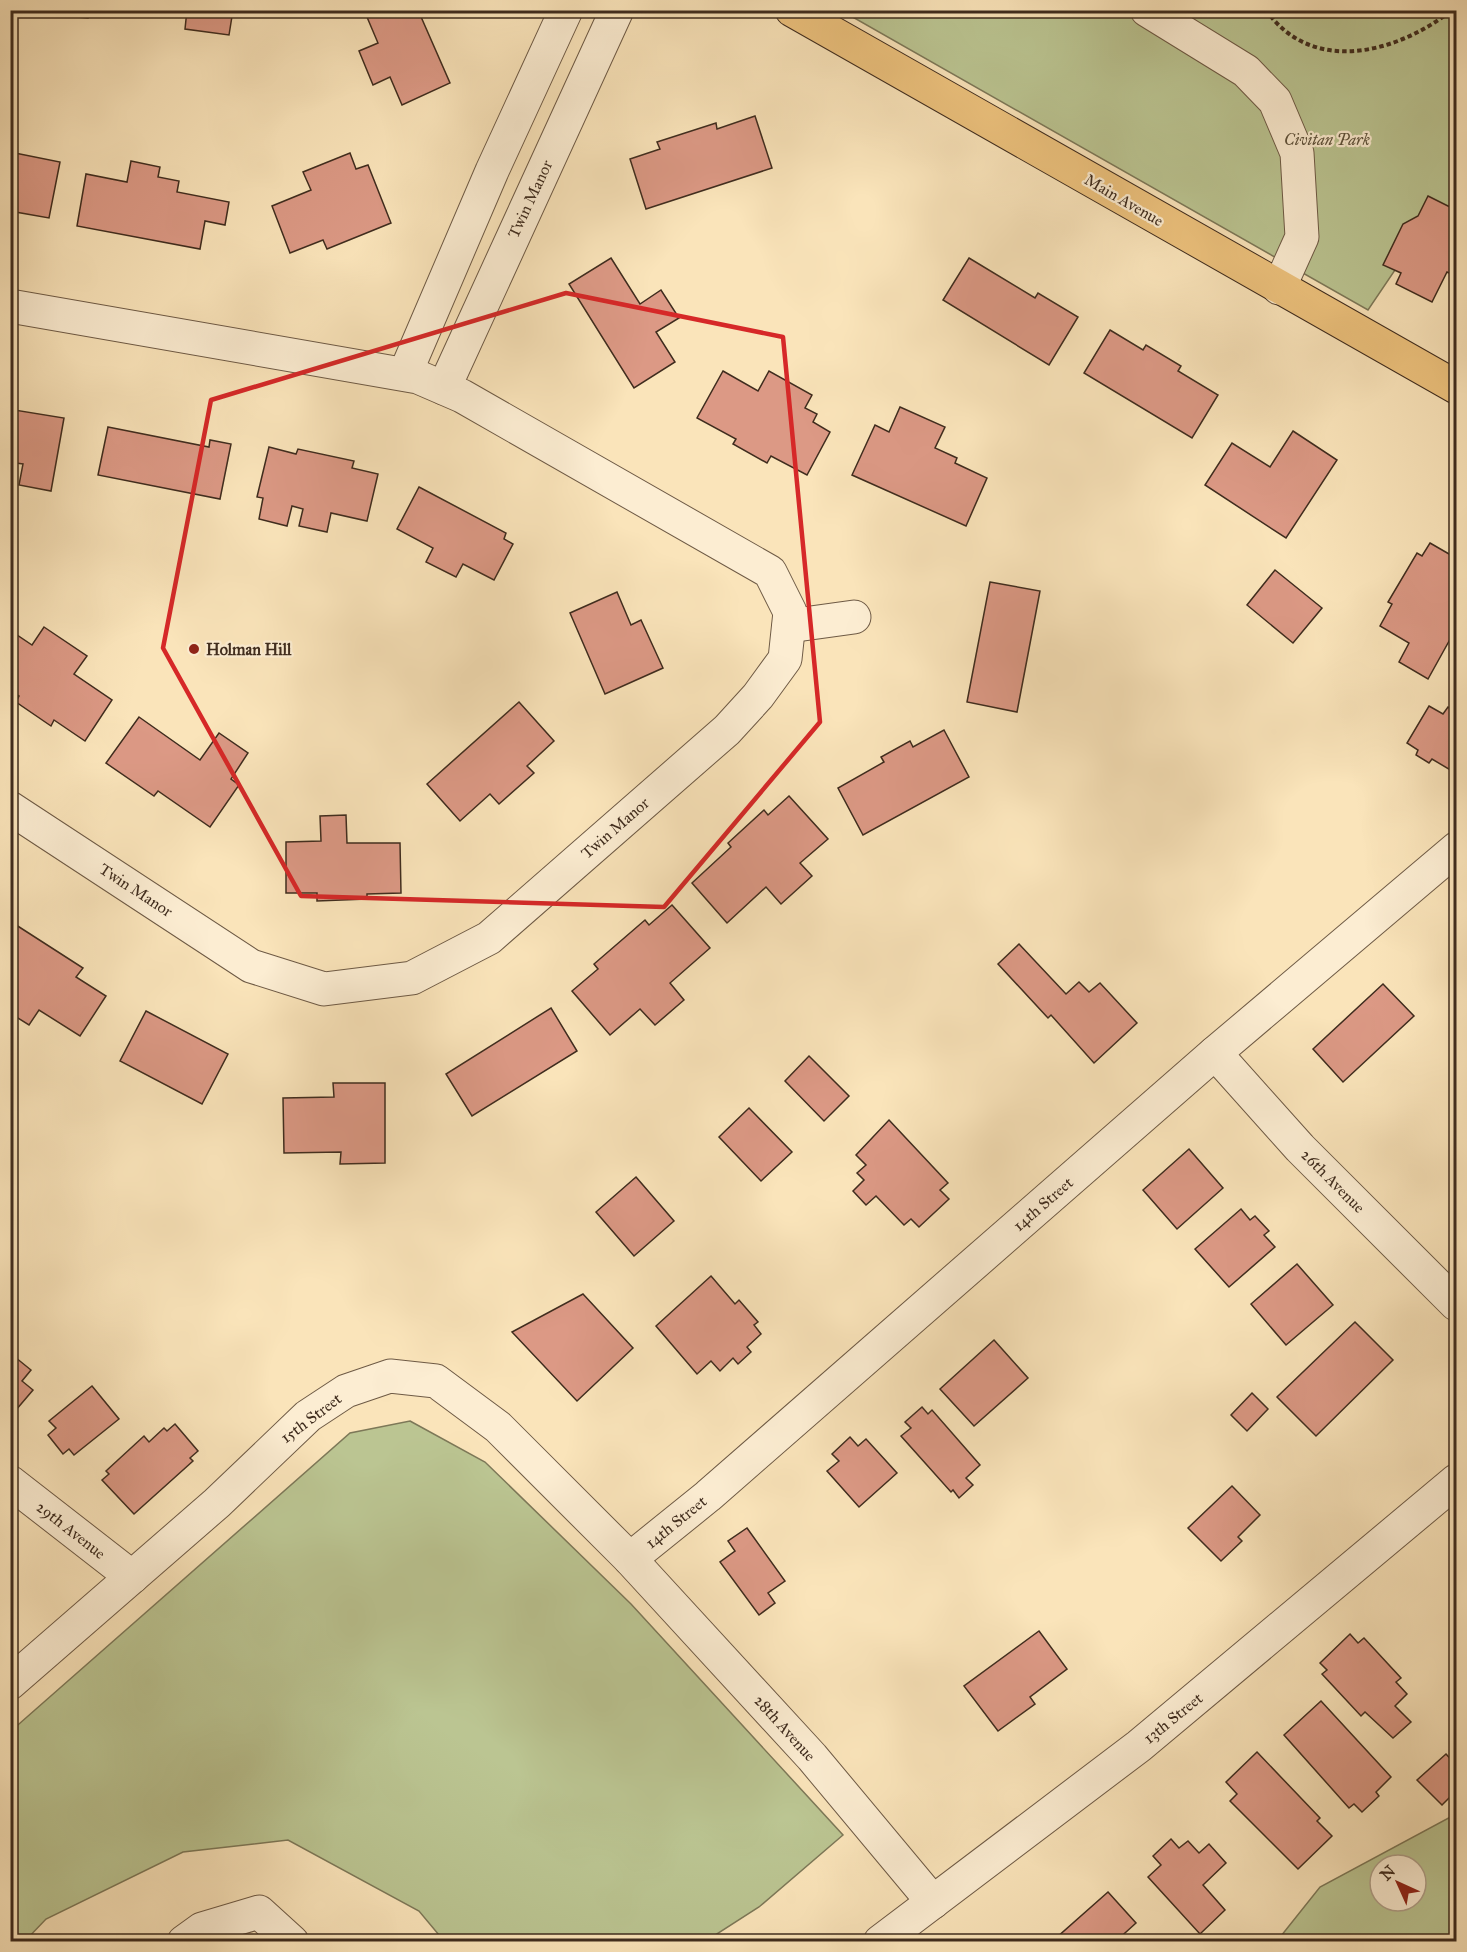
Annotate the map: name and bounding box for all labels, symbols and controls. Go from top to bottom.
park label: Civitan Park [1284,130,1370,149]
street label: Twin Manor [504,157,556,241]
street label: Main Avenue [1081,170,1167,230]
place label: Holman Hill [206,640,292,659]
marker: Holman Hill [187,642,201,656]
street label: Twin Manor [577,793,653,863]
street label: Twin Manor [96,859,176,921]
street label: 26th Avenue [1297,1145,1369,1217]
street label: 14th Street [1009,1173,1077,1235]
street label: 15th Street [277,1389,345,1447]
street label: 14th Street [642,1491,711,1552]
street label: 29th Avenue [33,1497,110,1563]
street label: 13th Street [1140,1688,1207,1748]
street label: 28th Avenue [750,1691,820,1765]
north arrow [1368,1853,1428,1913]
text: N [1376,1861,1400,1884]

